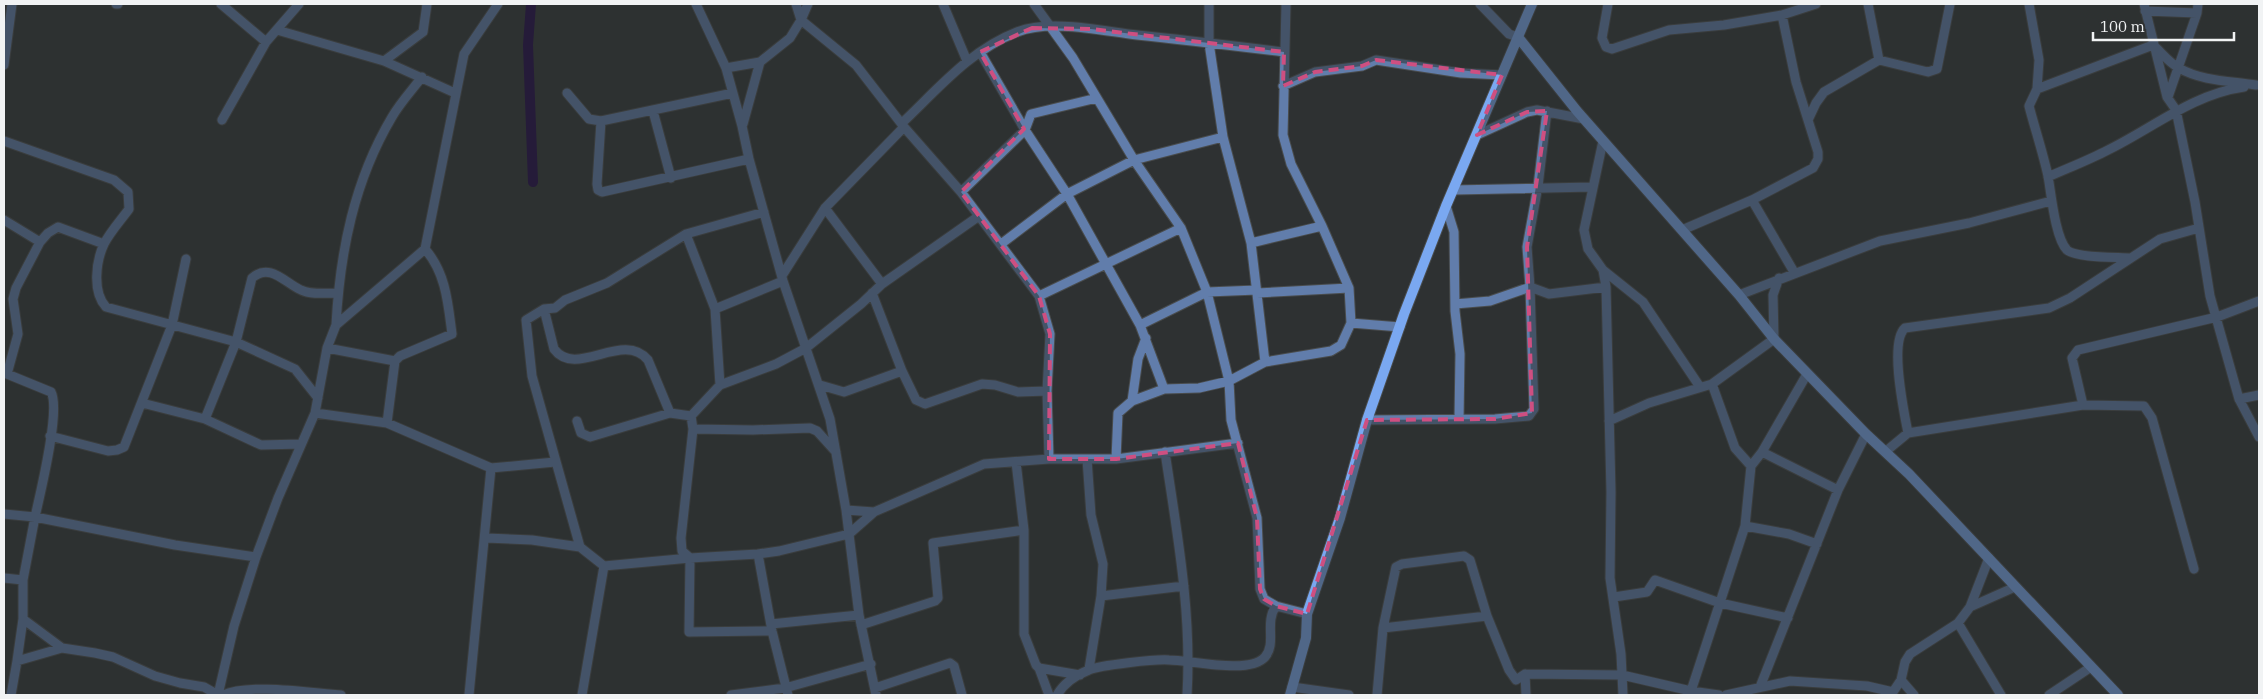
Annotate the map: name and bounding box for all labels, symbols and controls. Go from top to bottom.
scale bar [2093,10,2234,42]
text: 100 m [2100,17,2145,36]

